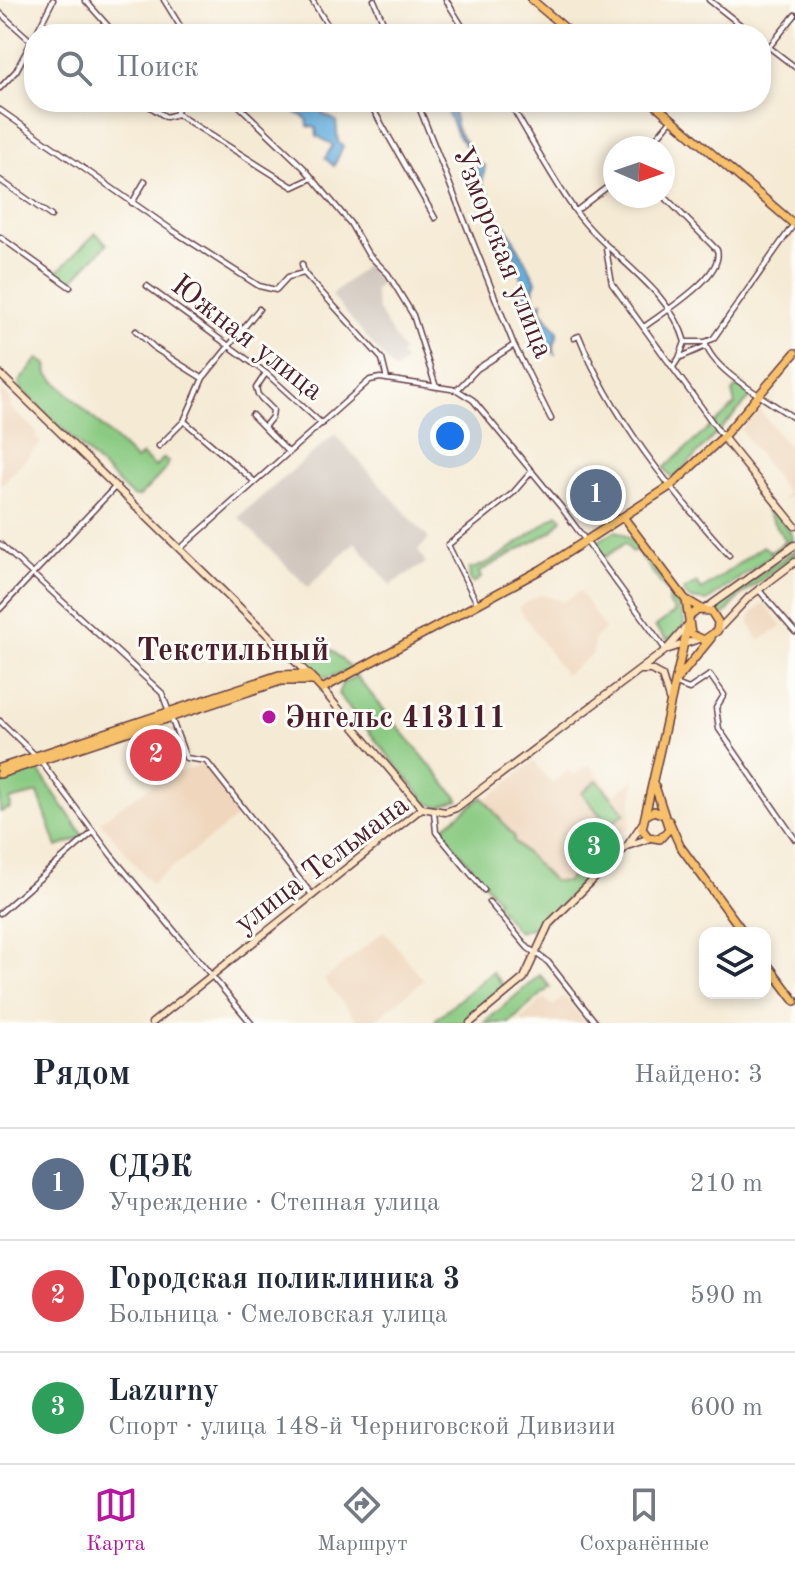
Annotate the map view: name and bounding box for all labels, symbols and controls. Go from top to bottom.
search box [24,24,771,112]
icon: search [52,46,96,90]
text: Поиск [116,53,199,83]
north arrow [603,136,675,208]
street label: Узморская улица [446,143,558,363]
street label: Южная улица [165,270,328,407]
your location [430,416,470,456]
pin: 1 [570,465,622,525]
district label: Текстильный [137,636,329,668]
place label: Энгельс 413111 [285,704,506,734]
marker: Энгельс 413111 [260,708,278,726]
pin: 2 [130,725,182,785]
street label: улица Тельмана [230,790,415,940]
pin: 3 [568,818,620,878]
map controls [699,927,771,999]
button: layers [699,927,771,999]
text: Рядом [32,1058,131,1092]
text: Найдено: 3 [634,1062,763,1088]
text: СДЭК [108,1153,192,1183]
text: 1 [50,1171,66,1197]
text: 210 m [690,1171,763,1197]
text: Учреждение · Степная улица [108,1190,440,1216]
text: Городская поликлиника 3 [108,1265,460,1295]
text: 2 [50,1283,66,1309]
text: 590 m [690,1283,763,1309]
text: Больница · Смеловская улица [108,1302,448,1328]
text: Lazurny [108,1377,219,1407]
text: 3 [50,1395,66,1421]
text: 600 m [690,1395,763,1421]
text: Спорт · улица 148-й Черниговской Дивизии [108,1414,616,1440]
tab: Карта [86,1483,145,1558]
tab: Маршрут [317,1483,408,1558]
tab: Сохранённые [579,1483,709,1558]

